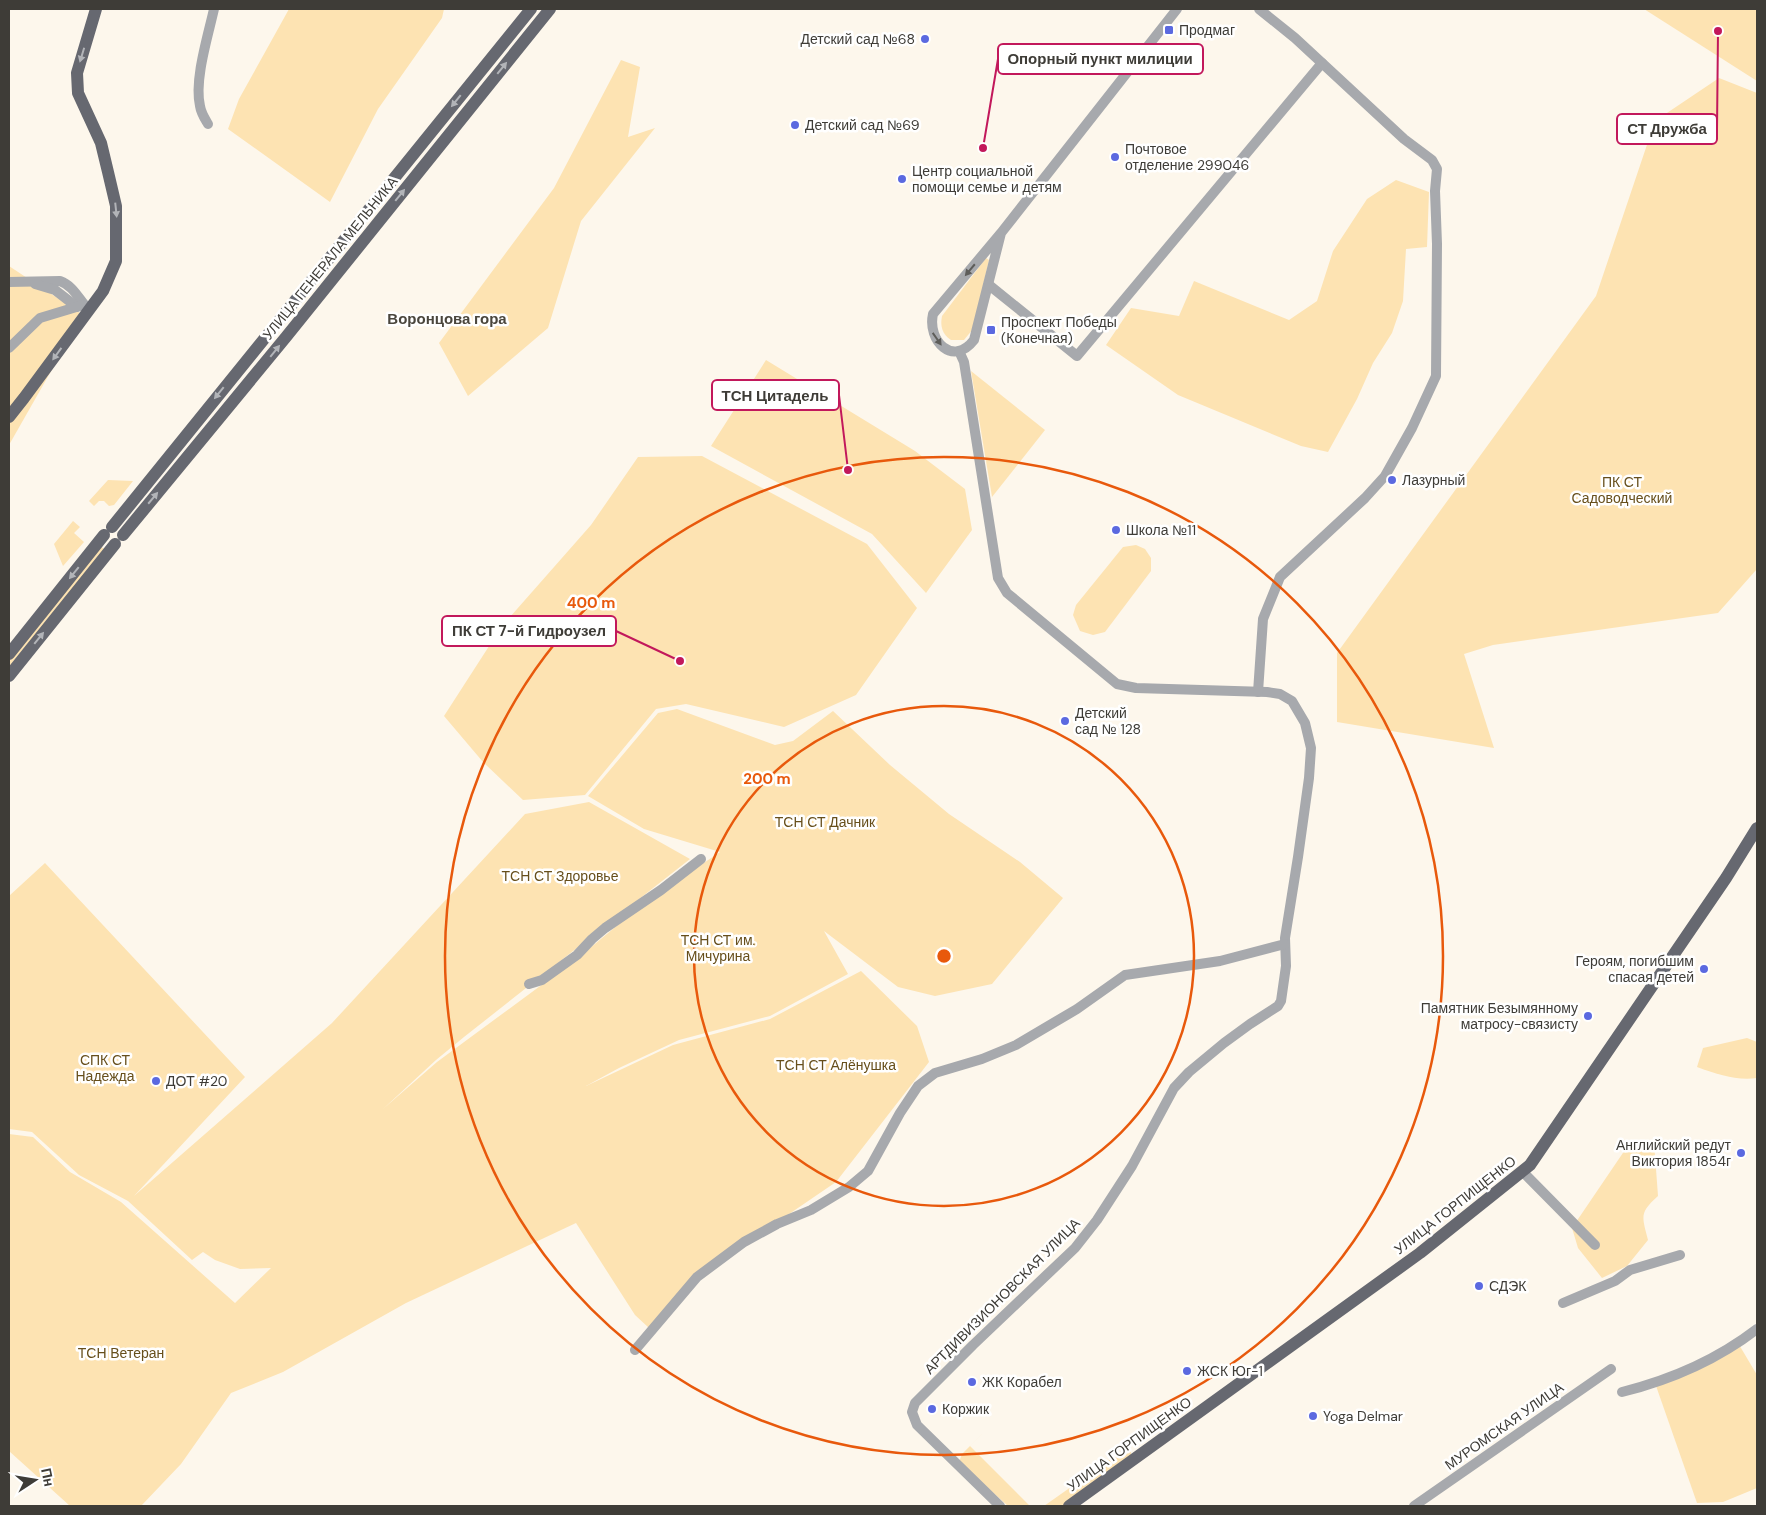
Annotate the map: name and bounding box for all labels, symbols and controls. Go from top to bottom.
place label: Продмаг [1179,21,1235,39]
marker: Продмаг [1163,24,1175,36]
place label: Детский сад №68 [800,30,915,48]
marker: Детский сад №68 [919,33,931,45]
callout: Опорный пункт милиции [998,44,1203,74]
one-way arrow [78,48,86,63]
text: Опорный пункт милиции [1007,49,1193,69]
one-way arrow [497,62,508,75]
one-way arrow [451,94,462,107]
callout: СТ Дружба [1617,114,1717,144]
place label: Детский сад №69 [805,116,920,134]
marker: Детский сад №69 [789,119,801,131]
text: СТ Дружба [1627,119,1707,139]
place label: Почтовое отделение 299046 [1125,140,1249,174]
marker: Почтовое отделение 299046 [1109,151,1121,163]
place label: Центр социальной помощи семье и детям [912,162,1062,196]
street label: УЛИЦА ГЕНЕРАЛА МЕЛЬНИКА [259,172,402,343]
marker: Центр социальной помощи семье и детям [896,173,908,185]
one-way arrow [395,189,406,202]
one-way arrow [112,203,120,219]
one-way arrow [964,263,975,276]
district label: Воронцова гора [387,309,507,329]
place label: Проспект Победы (Конечная) [1001,313,1117,347]
marker: Проспект Победы (Конечная) [985,324,997,336]
one-way arrow [932,332,942,346]
one-way arrow [269,345,280,357]
one-way arrow [51,347,62,360]
callout: ТСН Цитадель [712,380,839,410]
one-way arrow [214,386,225,399]
text: ТСН Цитадель [722,386,828,406]
place label: Лазурный [1402,471,1465,489]
park label: ПК СТ Садоводческий [1572,473,1672,507]
marker: Лазурный [1386,474,1398,486]
one-way arrow [148,491,159,504]
place label: Школа №11 [1126,521,1196,539]
marker: Школа №11 [1110,524,1122,536]
one-way arrow [68,567,79,580]
text: 400 m [567,593,615,613]
callout: ПК СТ 7-й Гидроузел [442,616,616,646]
text: ПК СТ 7-й Гидроузел [452,621,606,641]
one-way arrow [34,632,45,645]
place label: Детский сад № 128 [1075,704,1141,738]
marker: Детский сад № 128 [1059,715,1071,727]
text: 200 m [743,769,791,789]
park label: ТСН СТ Дачник [775,813,876,831]
park label: ТСН СТ Здоровье [502,867,619,885]
park label: ТСН СТ им. Мичурина [681,931,756,965]
centre of rings [935,947,953,965]
place label: Героям, погибшим спасая детей [1576,952,1694,986]
marker: Героям, погибшим спасая детей [1698,963,1710,975]
place label: Памятник Безымянному матросу-связисту [1421,999,1578,1033]
marker: Памятник Безымянному матросу-связисту [1582,1010,1594,1022]
park label: СПК СТ Надежда [75,1051,135,1085]
park label: ТСН СТ Алёнушка [776,1056,896,1074]
place label: ДОТ #20 [166,1072,227,1090]
marker: ДОТ #20 [150,1075,162,1087]
place label: Английский редут Виктория 1854г [1616,1136,1732,1170]
marker: Английский редут Виктория 1854г [1735,1147,1747,1159]
street label: УЛИЦА ГОРПИЩЕНКО [1390,1152,1520,1258]
street label: АРТДИВИЗИОНОВСКАЯ УЛИЦА [920,1214,1084,1378]
place label: СДЭК [1489,1277,1527,1295]
marker: СДЭК [1473,1280,1485,1292]
park label: ТСН Ветеран [78,1344,164,1362]
place label: ЖСК Юг-1 [1197,1362,1263,1380]
marker: ЖСК Юг-1 [1181,1365,1193,1377]
place label: ЖК Корабел [982,1373,1062,1391]
marker: ЖК Корабел [966,1376,978,1388]
street label: МУРОМСКАЯ УЛИЦА [1441,1378,1567,1474]
street label: УЛИЦА ГОРПИЩЕНКО [1063,1393,1195,1495]
place label: Коржик [942,1400,990,1418]
marker: Коржик [926,1403,938,1415]
place label: Yoga Delmar [1323,1407,1403,1425]
marker: Yoga Delmar [1307,1410,1319,1422]
north arrow [10,1455,60,1505]
text: Пн [37,1466,58,1488]

